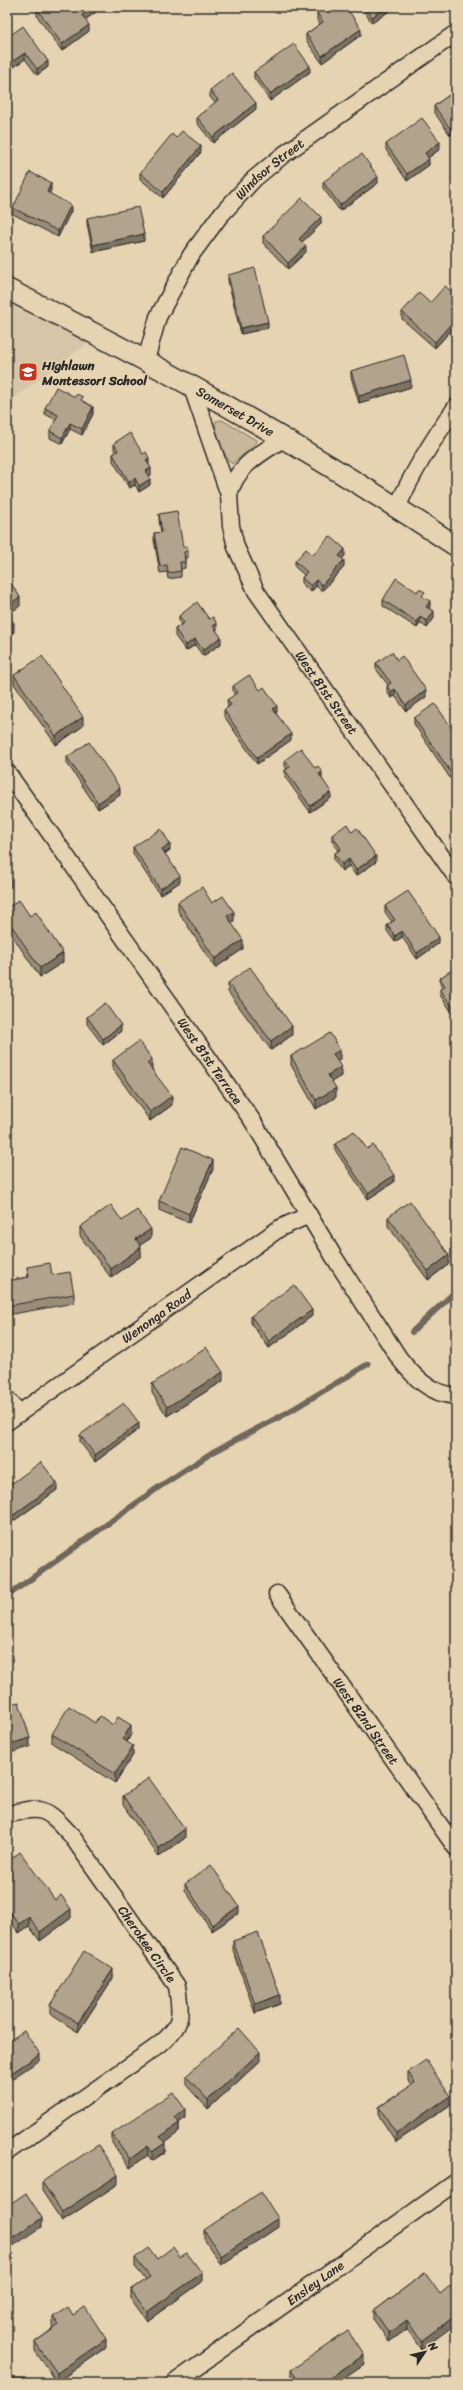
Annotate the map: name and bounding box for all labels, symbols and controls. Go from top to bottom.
street label: Windsor Street [229,132,309,205]
place label: Highlawn Montessori School [41,354,148,392]
school or university icon: Highlawn Montessori School [17,361,39,383]
street label: Somerset Drive [192,380,279,443]
street label: West 81st Street [289,646,364,740]
street label: West 81st Terrace [171,1012,249,1109]
street label: Wenonga Road [116,1283,197,1349]
street label: West 82nd Street [327,1672,405,1770]
street label: Cherokee Circle [112,1901,182,1988]
street label: Ensley Lane [281,2254,349,2312]
north arrow [405,2332,445,2372]
text: N [422,2337,443,2355]

